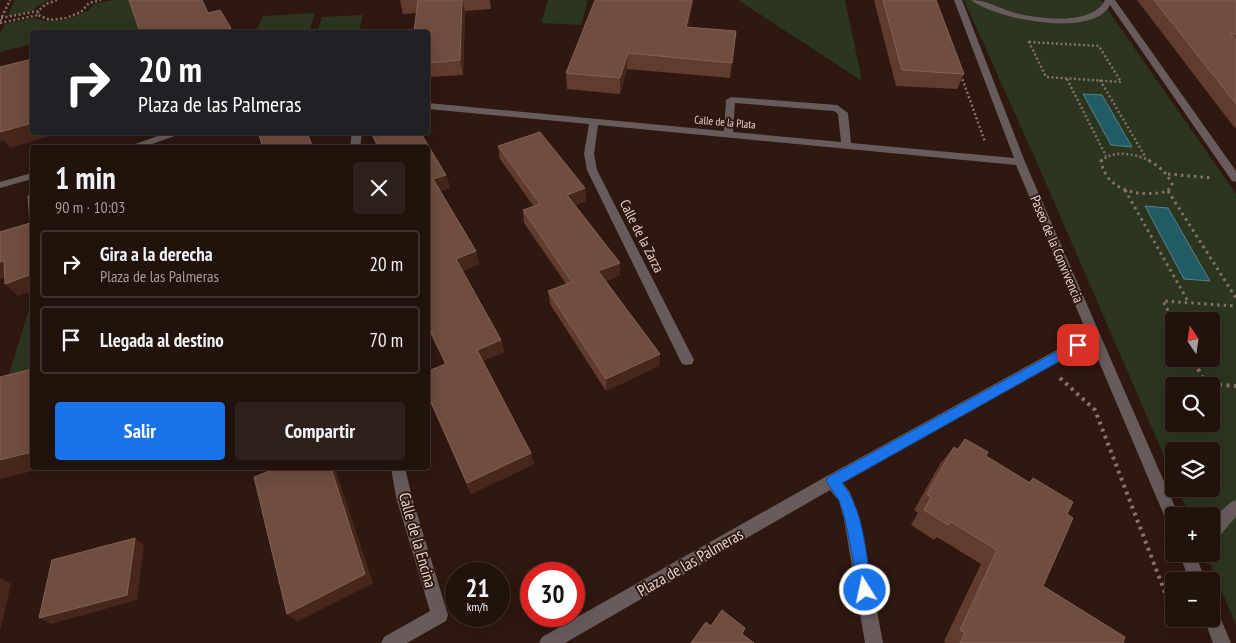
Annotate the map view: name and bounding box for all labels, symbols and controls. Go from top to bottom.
text: 20 m [138,46,202,92]
icon: right [55,50,120,115]
text: Plaza de las Palmeras [138,90,301,118]
street label: Calle de la Plata [694,112,756,132]
text: 1 min [55,158,116,197]
button: close [353,162,405,214]
street label: Paseo de la Convivencia [1026,192,1088,306]
street label: Calle de la Zarza [616,196,668,276]
text: 90 m · 10:03 [55,197,126,217]
text: Gira a la derecha [100,242,213,266]
icon: right [57,250,85,278]
text: 20 m [370,252,403,276]
text: Plaza de las Palmeras [100,266,219,286]
north arrow [1165,312,1220,368]
map controls [1165,312,1220,627]
pin [1057,324,1099,366]
icon: arrive [57,326,85,354]
text: Llegada al destino [100,328,224,352]
text: 70 m [370,328,403,352]
icon: arrive [1064,331,1092,359]
button: search [1165,377,1220,432]
button: Salir [55,402,225,460]
button: Compartir [235,402,405,460]
button: layers [1165,442,1220,497]
street label: Calle de la Encina [395,490,441,590]
button: + [1165,507,1220,562]
street label: Plaza de las Palmeras [634,524,746,600]
speed limit sign: 30 [520,562,585,627]
position arrow [838,563,890,615]
text: 21 [466,572,489,604]
button: − [1165,572,1220,627]
text: km/h [467,599,488,614]

